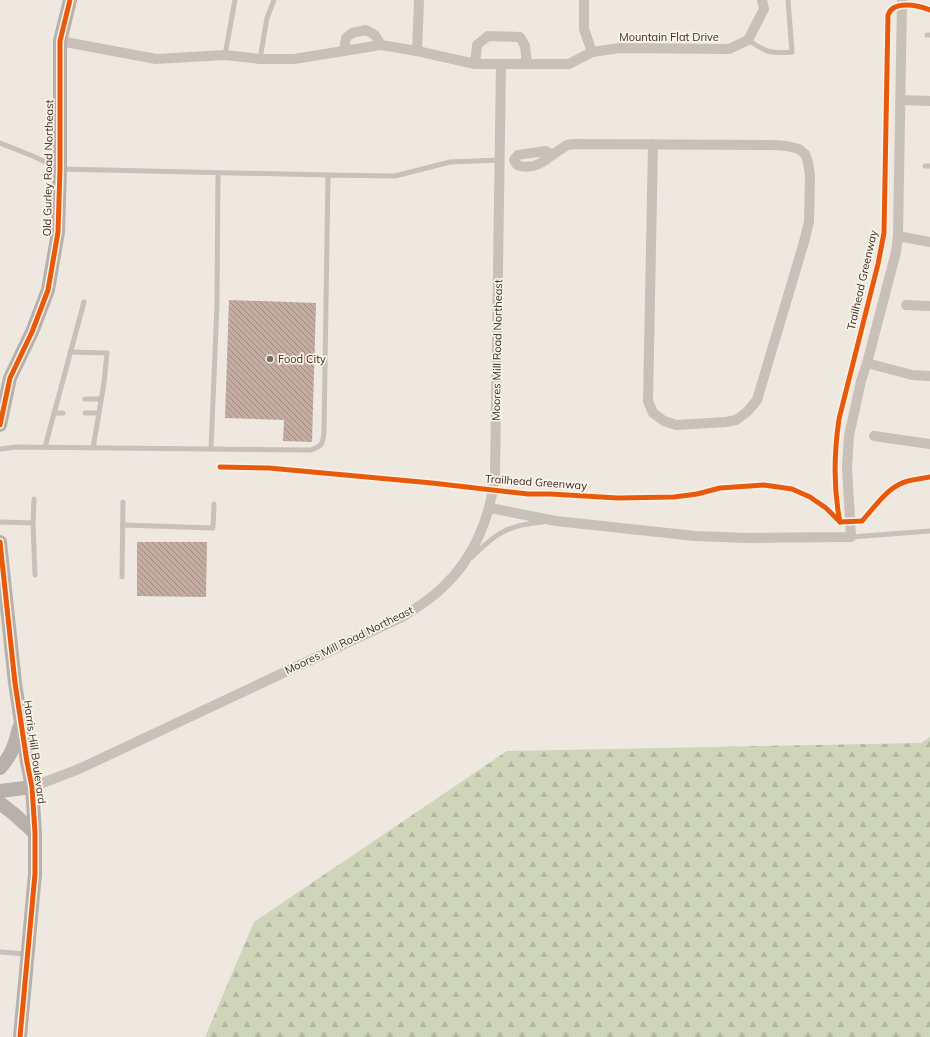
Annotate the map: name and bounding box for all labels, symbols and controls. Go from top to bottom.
street label: Mountain Flat Drive [619,30,719,44]
street label: Old Gurley Road Northeast [40,99,56,237]
street label: Trailhead Greenway [844,228,880,331]
street label: Moores Mill Road Northeast [489,279,505,421]
place label: Food City [278,352,326,366]
marker: Food City [265,354,275,364]
street label: Trailhead Greenway [485,471,588,493]
street label: Moores Mill Road Northeast [282,603,416,677]
street label: Harris Hill Boulevard [21,699,49,805]

